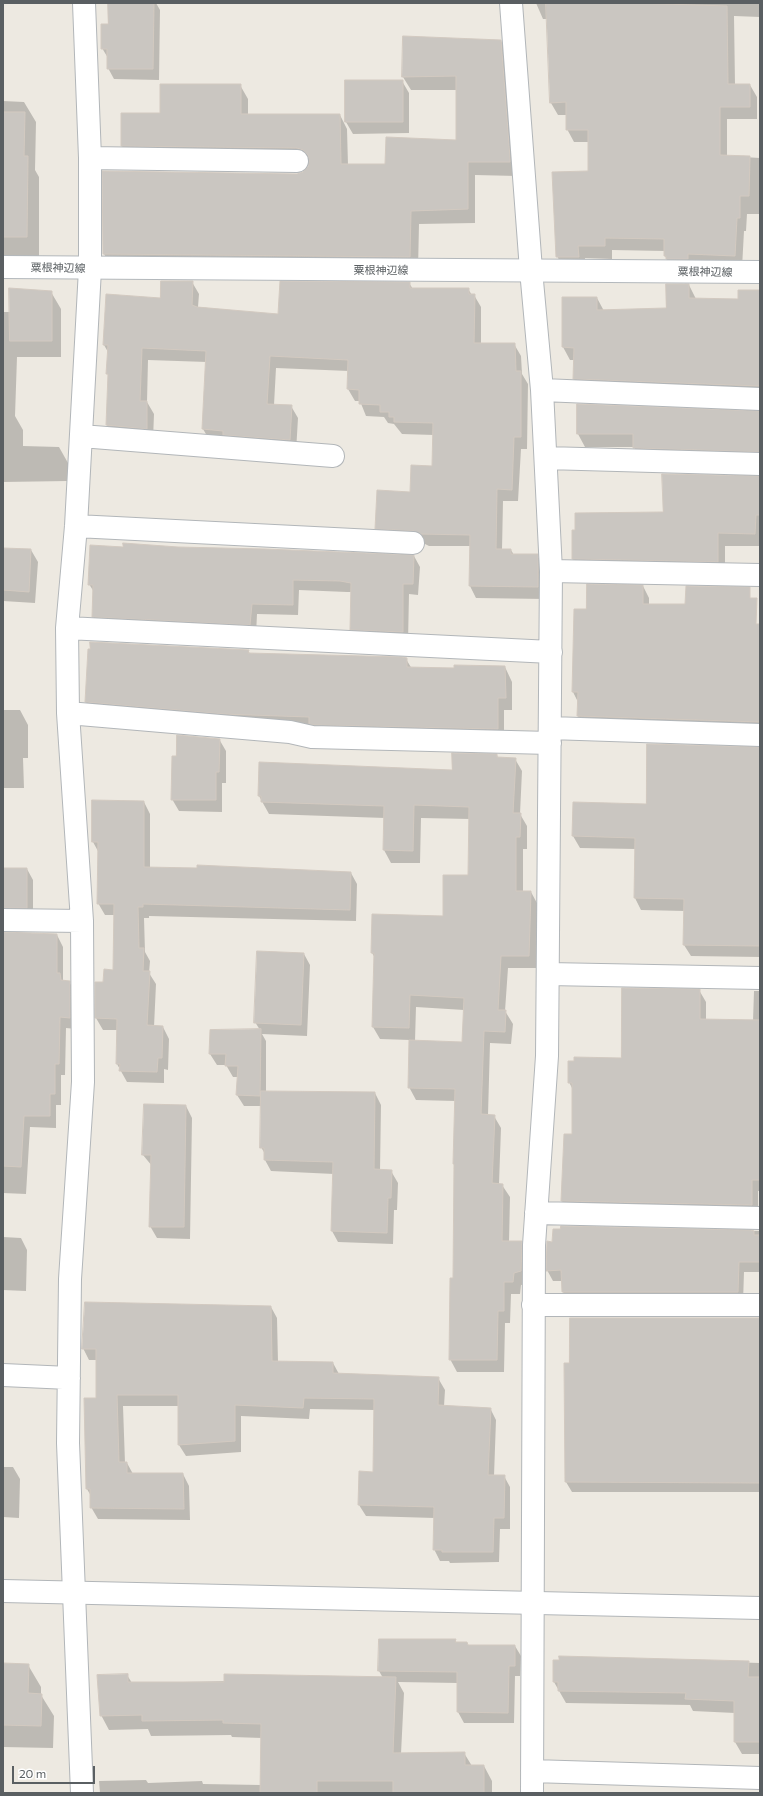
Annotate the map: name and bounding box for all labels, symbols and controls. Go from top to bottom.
street label: 粟根神辺線 [30,261,86,275]
street label: 粟根神辺線 [354,263,408,277]
street label: 粟根神辺線 [677,265,733,279]
scale bar [14,1758,97,1784]
text: 20 m [19,1766,46,1780]

